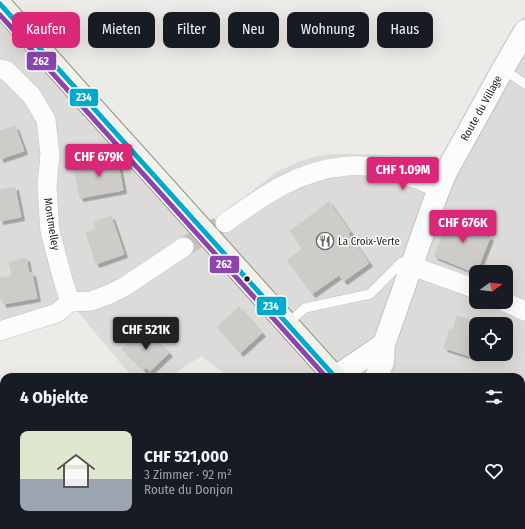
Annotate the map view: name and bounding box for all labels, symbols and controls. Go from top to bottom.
chip: Kaufen [12,12,80,48]
chip: Mieten [88,12,155,48]
chip: Filter [163,12,220,48]
chip: Neu [228,12,279,48]
chip: Wohnung [287,12,369,48]
chip: Haus [377,12,433,48]
line badge: 262 [26,51,57,71]
text: 262 [32,55,49,68]
street label: Route du Village [458,73,505,143]
line badge: 234 [69,88,99,107]
text: 234 [75,91,92,104]
pin: CHF 679K [58,144,140,178]
text: CHF 679K [74,149,124,164]
pin: CHF 1.09M [357,157,449,191]
text: CHF 1.09M [376,162,430,177]
street label: Montmelley [41,197,62,251]
pin: CHF 676K [422,210,504,244]
text: CHF 676K [438,215,488,230]
restaurant icon: La Croix-Verte [315,231,335,251]
place label: La Croix-Verte [338,235,400,248]
line badge: 262 [209,255,240,274]
text: 262 [215,258,232,271]
north arrow [469,265,513,309]
map controls [469,265,513,361]
unlabelled marker [242,274,252,284]
line badge: 234 [256,296,287,316]
text: 234 [262,300,279,313]
pin: CHF 521K [105,317,187,351]
button: locate [469,317,513,361]
text: CHF 521K [122,322,170,337]
icon: filters [483,386,505,408]
text: 4 Objekte [20,387,88,408]
text: CHF 521,000 [144,446,229,467]
icon: home [52,447,100,495]
icon: heart [483,460,505,482]
text: 3 Zimmer · 92 m² [144,467,232,482]
text: Route du Donjon [144,482,233,497]

